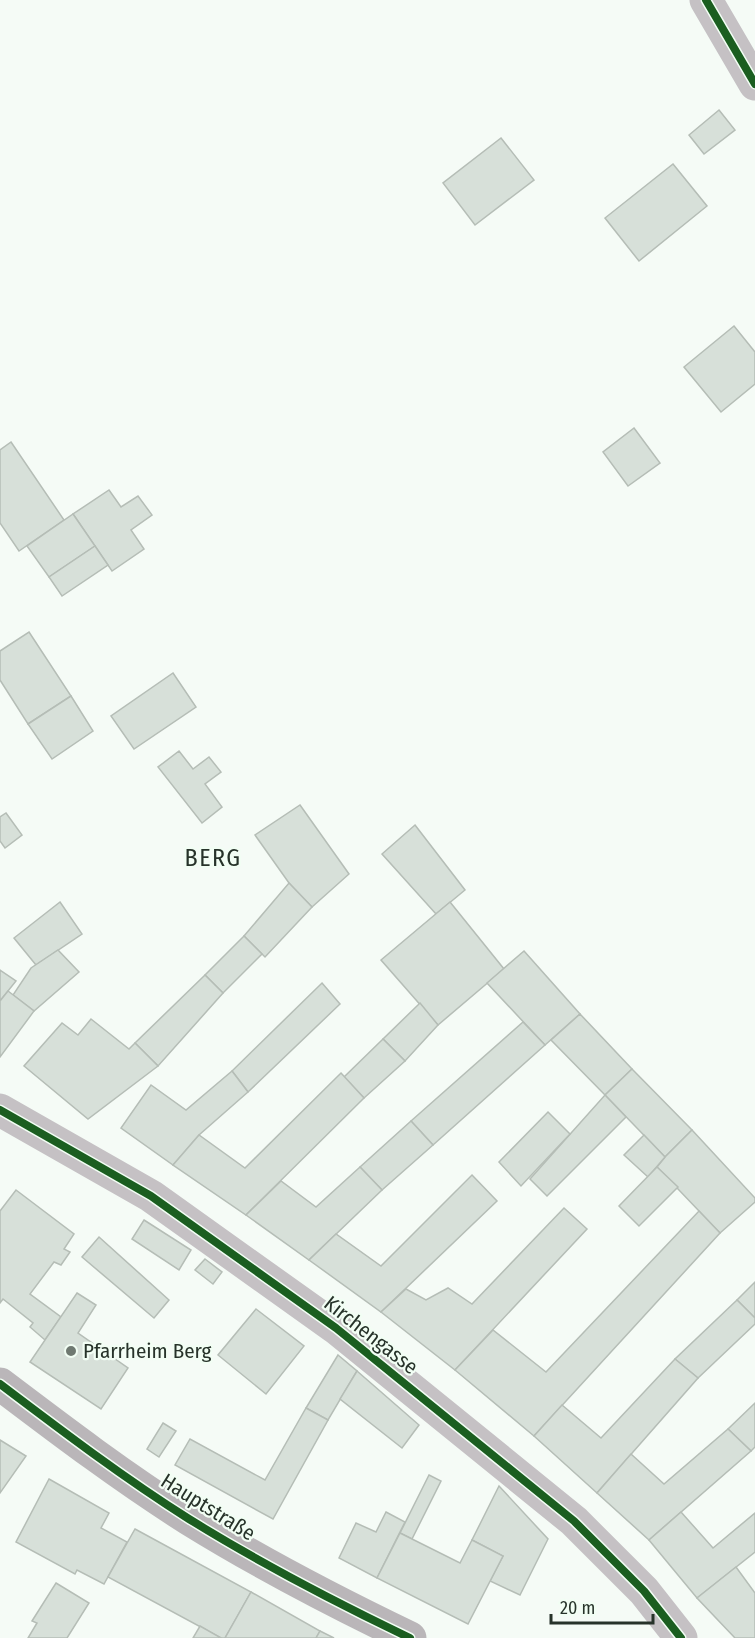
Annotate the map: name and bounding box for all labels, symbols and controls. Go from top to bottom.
district label: BERG [185,844,242,872]
street label: Kirchengasse [319,1290,423,1380]
place label: Pfarrheim Berg [83,1338,212,1364]
marker: Pfarrheim Berg [64,1344,78,1358]
street label: Hauptstraße [156,1468,260,1546]
scale bar [551,1587,653,1625]
text: 20 m [560,1597,595,1619]

